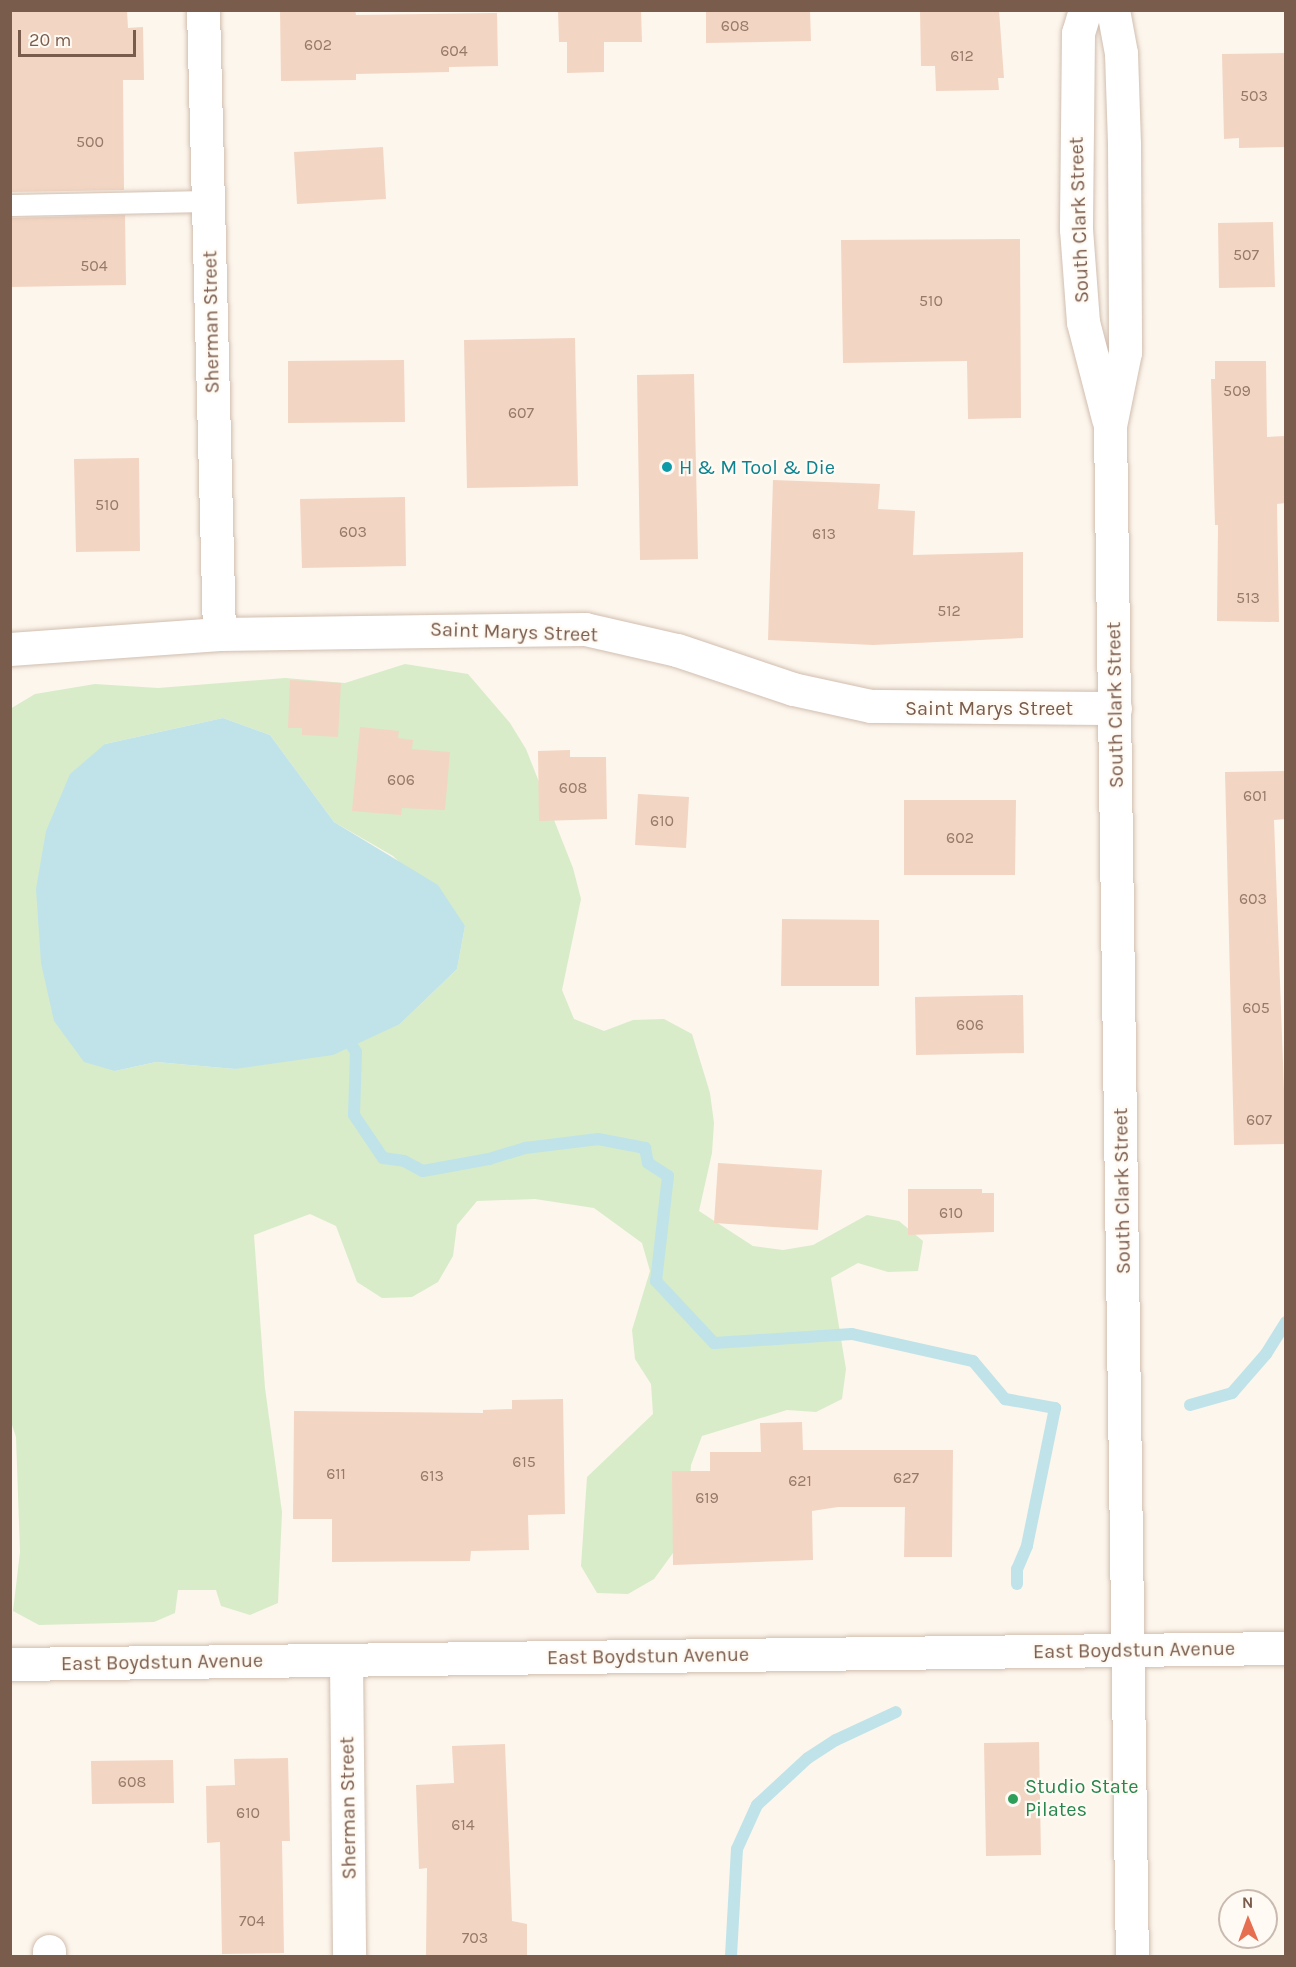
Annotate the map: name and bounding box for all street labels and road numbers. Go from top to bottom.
street label: South Clark Street [1064,136,1094,304]
street label: Sherman Street [198,250,224,394]
street label: Saint Marys Street [430,617,598,647]
street label: South Clark Street [1102,622,1128,788]
street label: Saint Marys Street [905,696,1073,720]
street label: South Clark Street [1109,1108,1135,1274]
street label: East Boydstun Avenue [1033,1636,1235,1664]
street label: East Boydstun Avenue [547,1642,749,1670]
street label: East Boydstun Avenue [61,1648,263,1676]
street label: Sherman Street [335,1736,361,1880]

